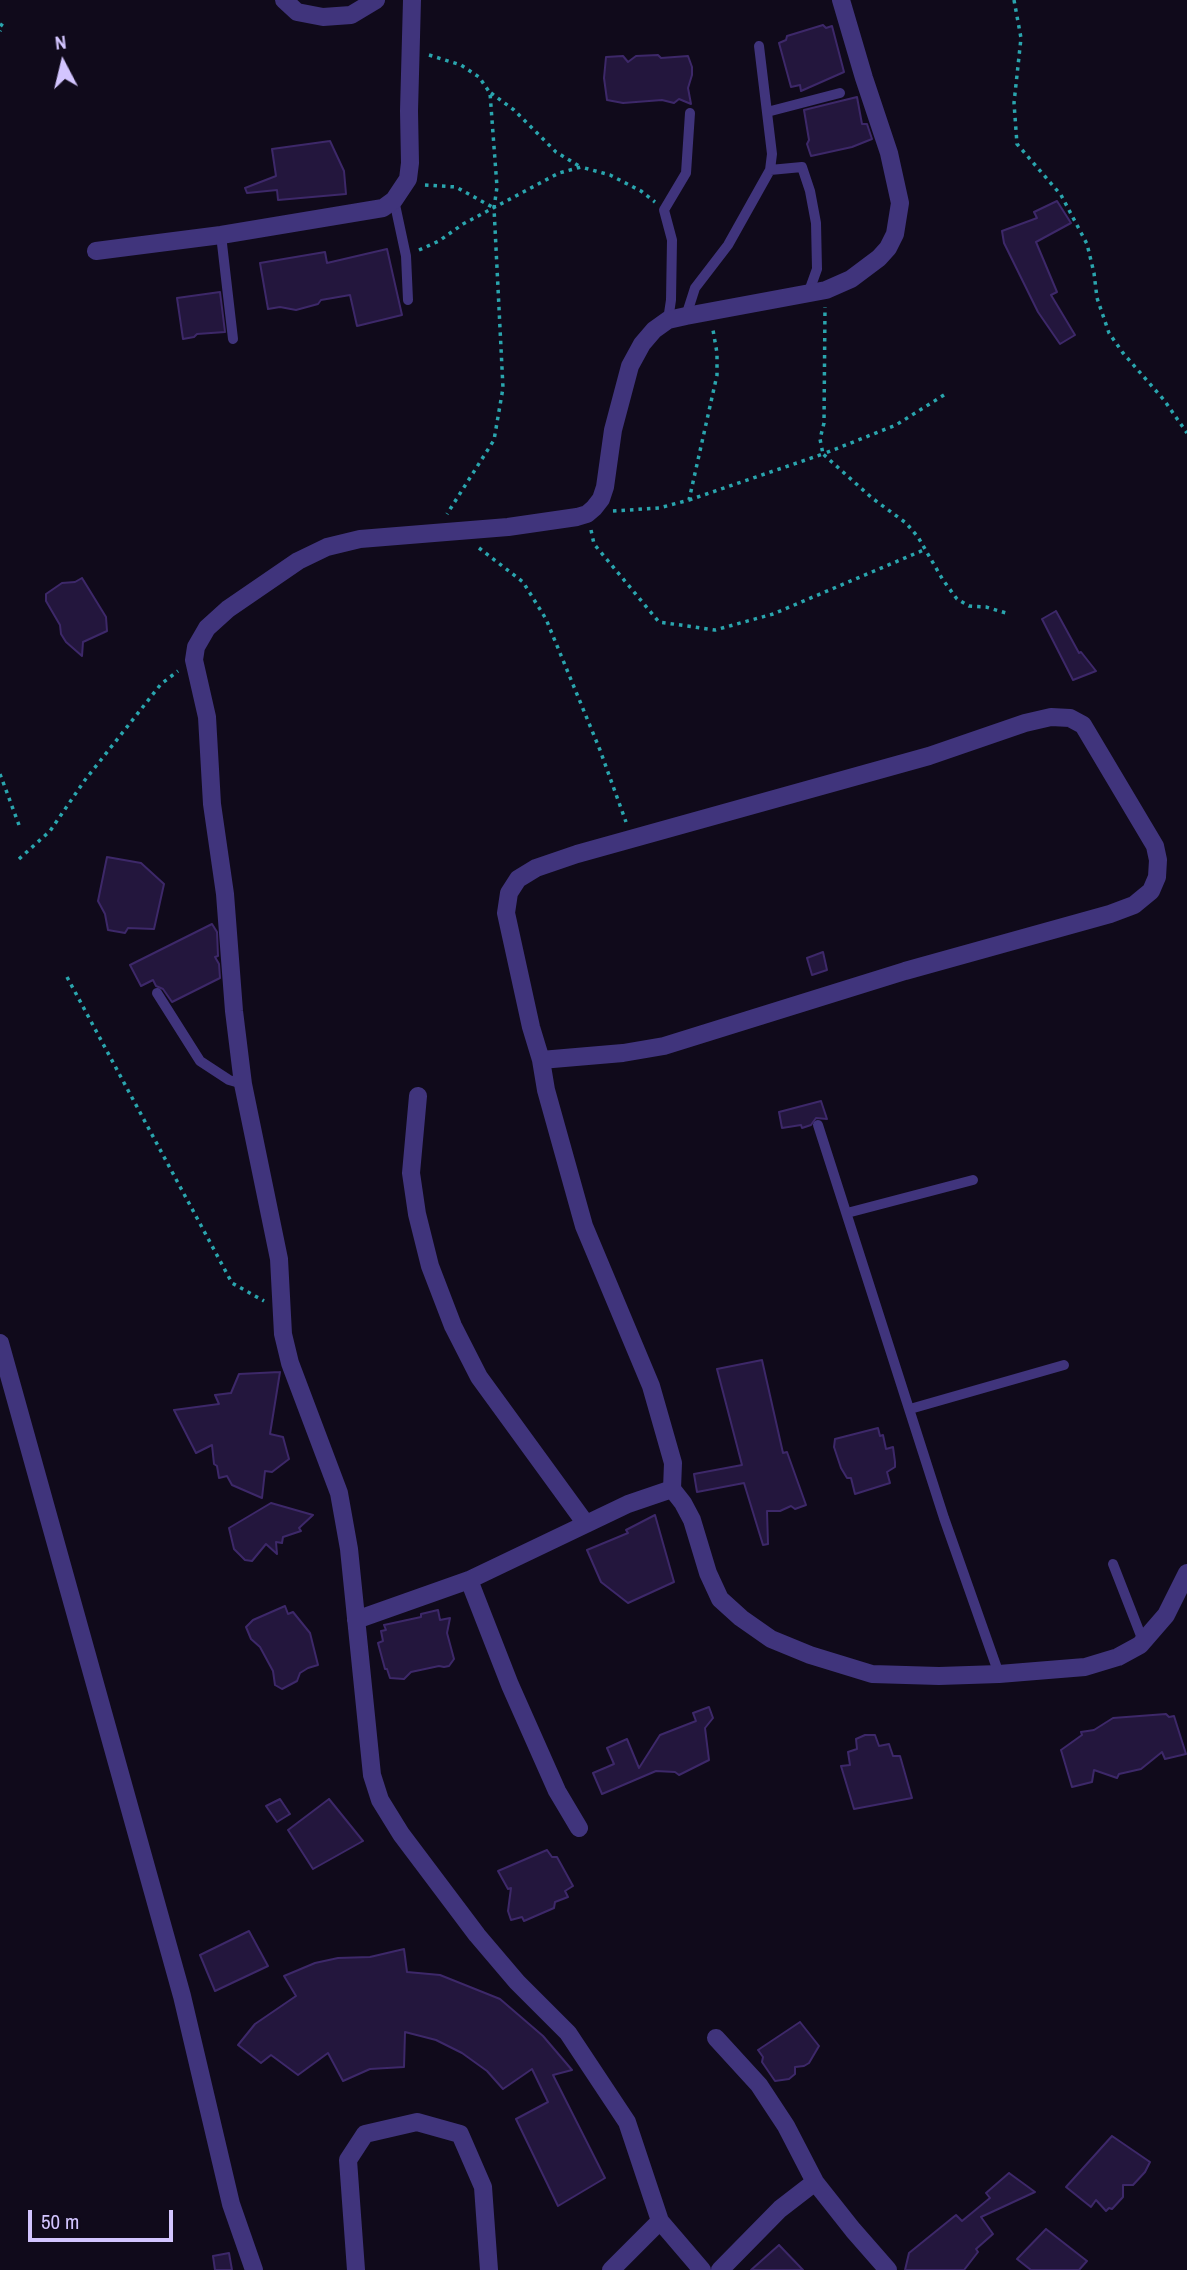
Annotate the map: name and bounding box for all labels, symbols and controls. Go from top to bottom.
north arrow [28,28,98,98]
text: N [53,29,68,56]
scale bar [32,2196,177,2240]
text: 50 m [41,2207,79,2236]

